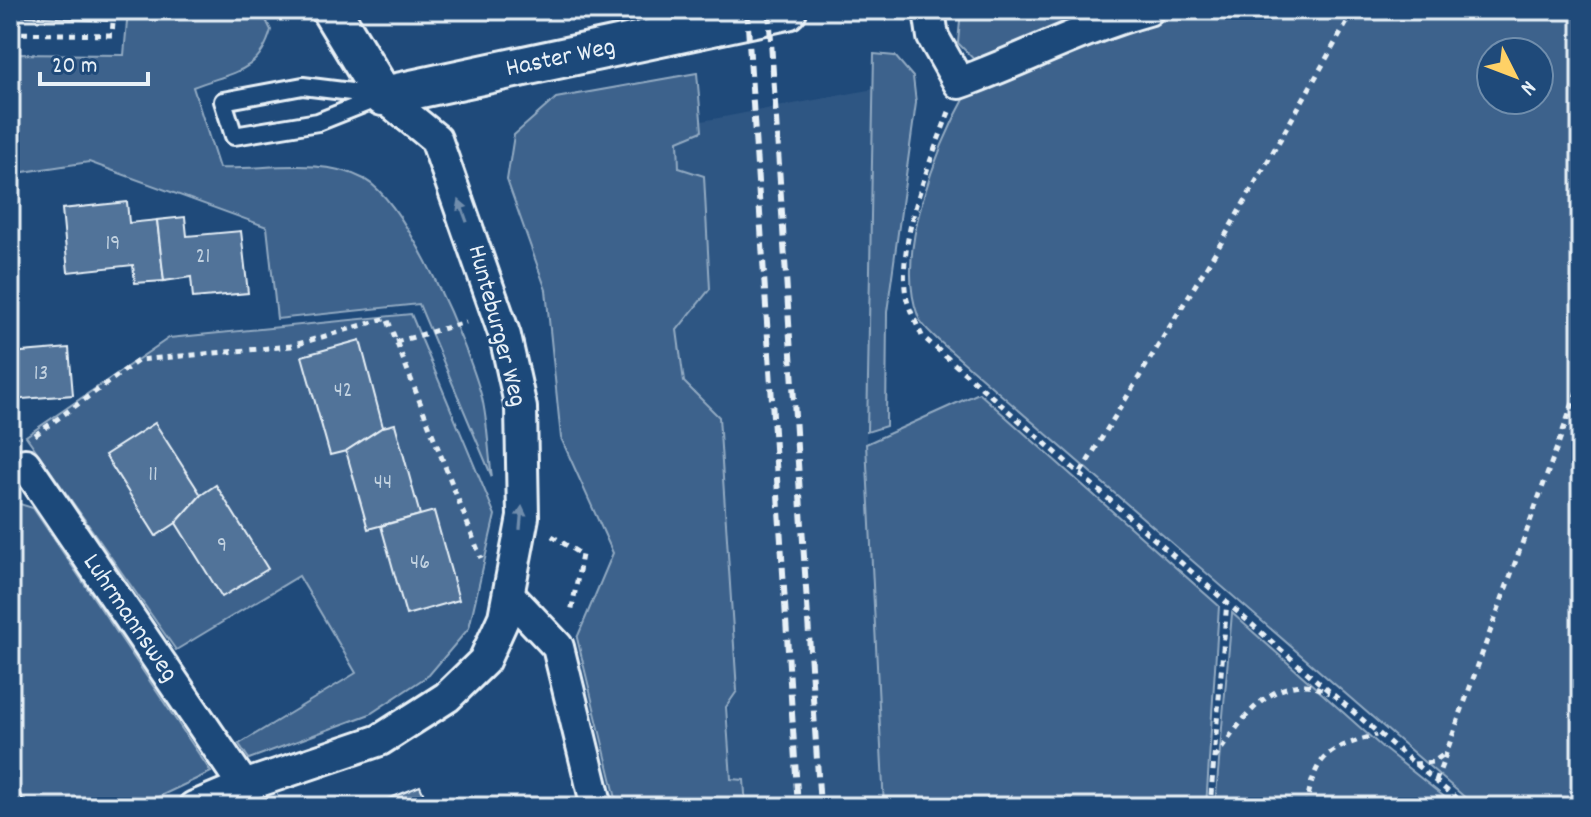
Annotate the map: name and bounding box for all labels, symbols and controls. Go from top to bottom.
street label: Haster Weg [502,29,619,88]
scale bar [40,36,148,86]
north arrow [1475,36,1555,116]
text: 20 m [52,50,98,84]
text: N [1512,73,1542,102]
one-way arrow [456,199,469,223]
house number: 19 [106,229,120,260]
street label: Hunteburger Weg [457,241,535,411]
house number: 21 [196,242,210,273]
house number: 13 [34,359,48,390]
house number: 42 [334,376,352,407]
house number: 11 [148,460,158,491]
house number: 44 [374,468,392,499]
one-way arrow [515,505,528,530]
house number: 9 [217,531,227,562]
street label: Luhrmannsweg [73,547,187,690]
house number: 46 [410,548,430,579]

